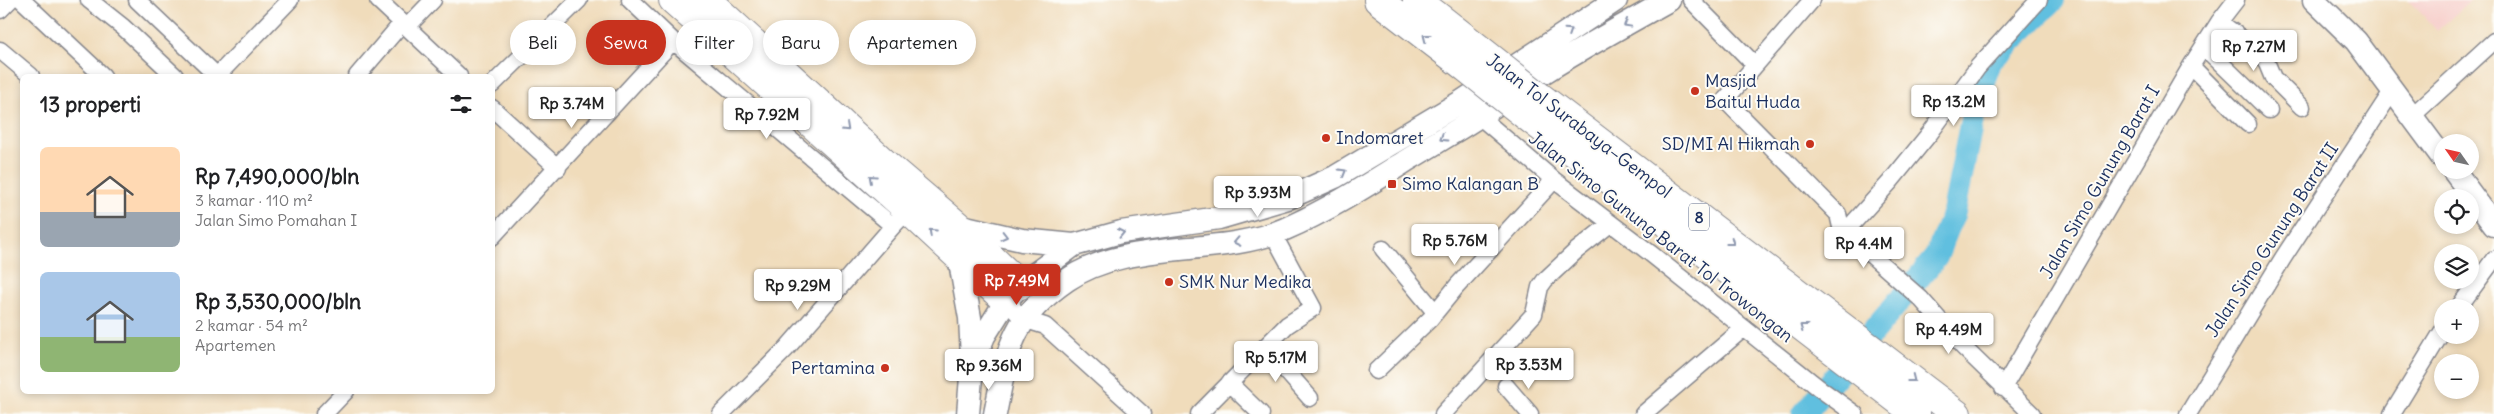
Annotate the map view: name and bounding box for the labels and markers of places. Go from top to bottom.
pin: Rp 7.27M [2202,30,2306,72]
place label: Masjid Baitul Huda [1705,69,1800,113]
pin: Rp 13.2M [1902,84,2006,127]
marker: Masjid Baitul Huda [1689,85,1701,97]
pin: Rp 3.74M [520,86,624,129]
pin: Rp 7.92M [715,98,819,140]
place label: Indomaret [1336,126,1423,149]
marker: Indomaret [1320,132,1332,144]
place label: SD/MI Al Hikmah [1662,132,1800,155]
marker: SD/MI Al Hikmah [1804,138,1816,150]
place label: Simo Kalangan B [1402,172,1539,195]
pin: Rp 3.93M [1206,176,1310,218]
marker: Simo Kalangan B [1386,178,1398,190]
pin: Rp 5.76M [1403,224,1507,266]
pin: Rp 4.4M [1818,226,1910,269]
pin: Rp 7.49M [965,264,1069,306]
pin: Rp 9.29M [746,268,850,311]
place label: SMK Nur Medika [1179,270,1312,293]
marker: SMK Nur Medika [1163,276,1175,288]
pin: Rp 4.49M [1897,312,2001,355]
pin: Rp 5.17M [1224,340,1328,383]
pin: Rp 9.36M [937,348,1041,391]
pin: Rp 3.53M [1477,348,1581,390]
place label: Pertamina [791,356,875,379]
marker: Pertamina [879,362,891,374]

